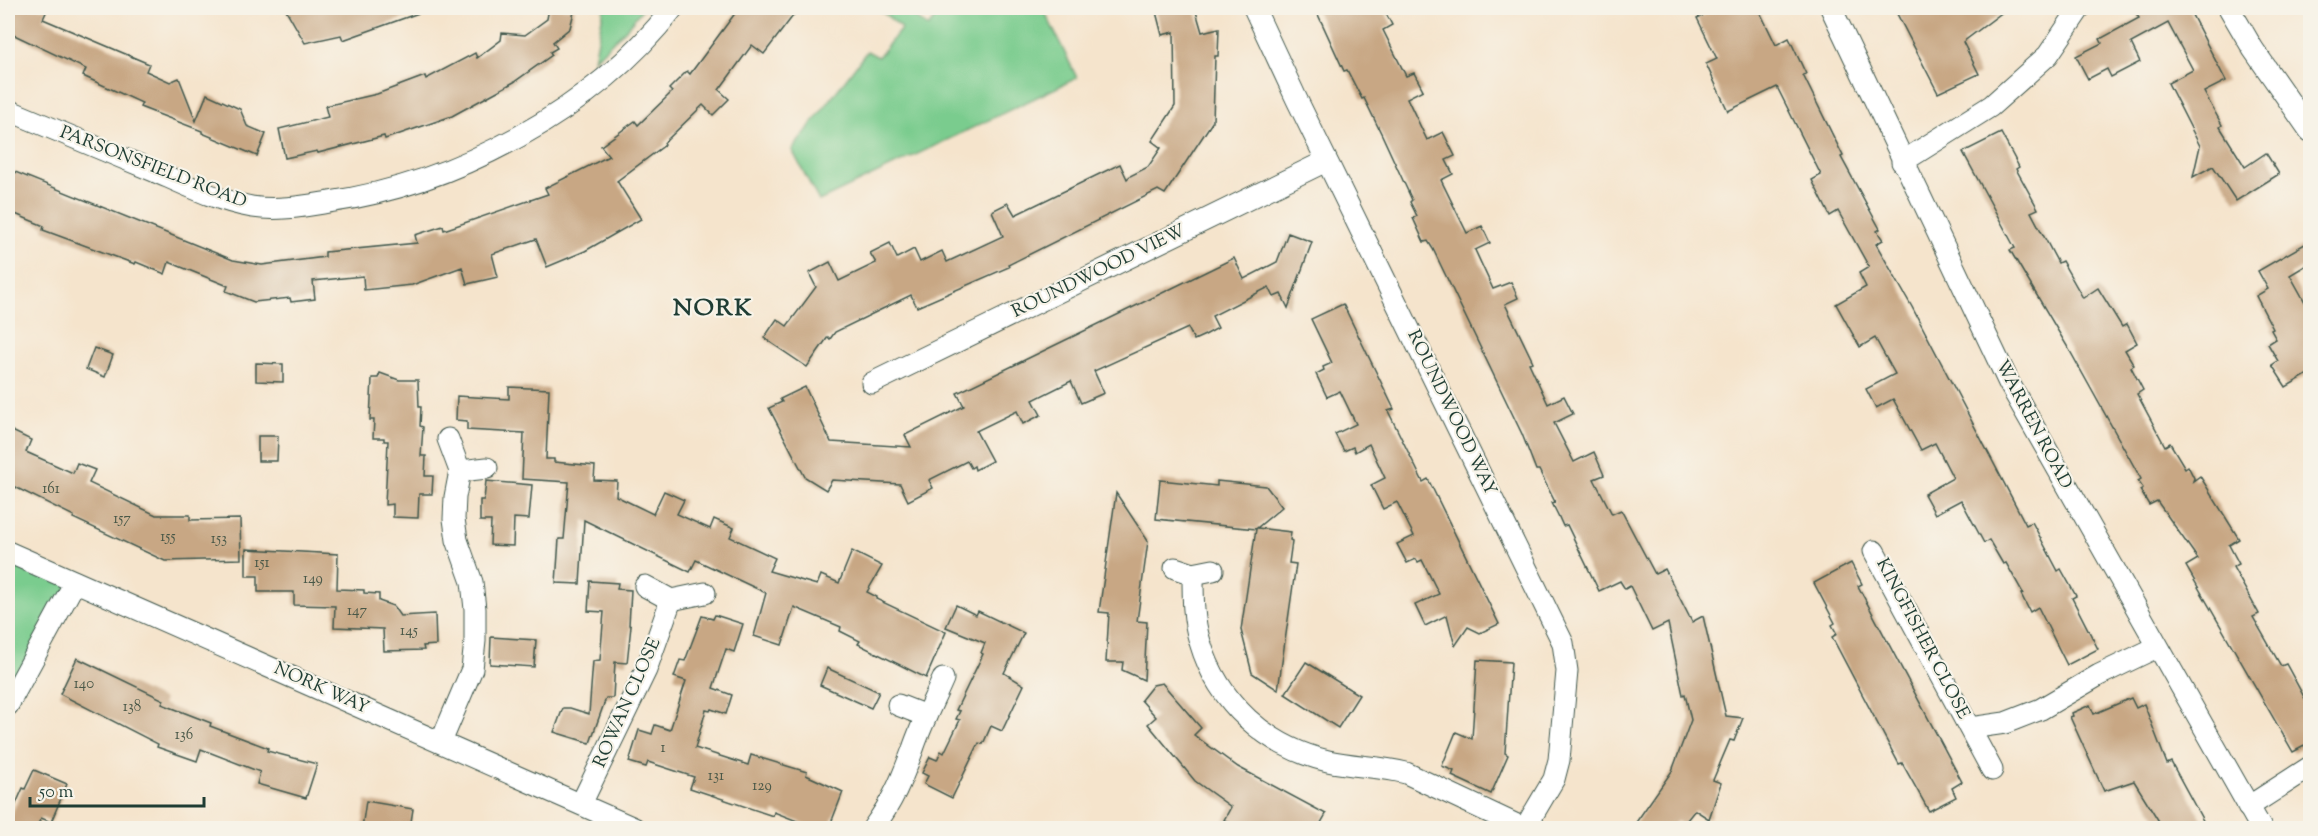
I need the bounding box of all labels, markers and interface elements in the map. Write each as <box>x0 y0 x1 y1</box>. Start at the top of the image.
street label: PARSONSFIELD ROAD <box>56 120 250 216</box>
street label: ROUNDWOOD VIEW <box>1008 219 1190 325</box>
district label: NORK <box>673 292 753 326</box>
street label: ROUNDWOOD WAY <box>1400 326 1502 500</box>
street label: WARREN ROAD <box>1988 356 2078 494</box>
house number: 161 <box>42 479 60 500</box>
house number: 157 <box>113 509 131 530</box>
house number: 155 <box>160 527 176 548</box>
house number: 153 <box>211 529 227 550</box>
house number: 151 <box>254 553 270 574</box>
street label: KINGFISHER CLOSE <box>1869 554 1976 724</box>
house number: 149 <box>303 569 323 590</box>
house number: 147 <box>347 601 368 622</box>
house number: 145 <box>400 621 418 642</box>
street label: ROWAN CLOSE <box>588 634 668 772</box>
street label: NORK WAY <box>269 656 373 722</box>
house number: 140 <box>74 674 94 695</box>
house number: 138 <box>123 697 141 718</box>
house number: 136 <box>175 725 193 746</box>
house number: 1 <box>660 738 666 759</box>
house number: 131 <box>708 766 724 787</box>
scale bar <box>30 770 204 808</box>
house number: 129 <box>752 776 772 797</box>
text: 50 m <box>38 780 74 806</box>

